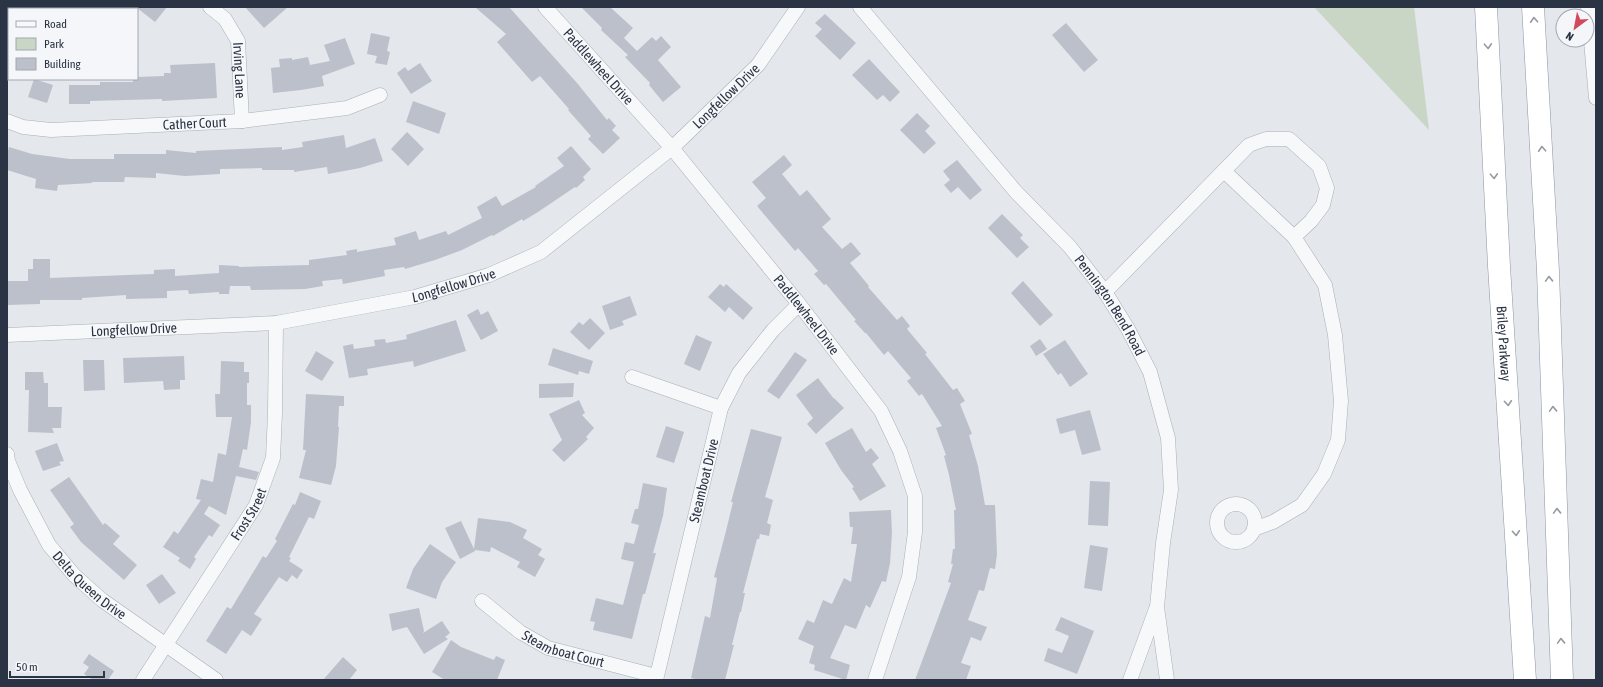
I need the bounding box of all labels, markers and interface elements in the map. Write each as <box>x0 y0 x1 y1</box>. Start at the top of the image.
legend <box>8 8 138 80</box>
north arrow <box>1555 8 1595 48</box>
text: Road <box>44 17 67 31</box>
one-way arrow <box>1530 17 1539 23</box>
street label: Paddlewheel Drive <box>560 25 637 108</box>
text: N <box>1564 30 1576 43</box>
text: Park <box>44 37 65 51</box>
street label: Irving Lane <box>230 42 249 99</box>
one-way arrow <box>1483 43 1492 49</box>
text: Building <box>44 57 82 71</box>
street label: Longfellow Drive <box>689 60 763 132</box>
street label: Cather Court <box>162 114 227 133</box>
one-way arrow <box>1537 146 1546 152</box>
one-way arrow <box>1490 173 1499 179</box>
street label: Pennington Bend Road <box>1071 252 1148 358</box>
street label: Longfellow Drive <box>411 265 498 305</box>
street label: Paddlewheel Drive <box>770 272 843 358</box>
one-way arrow <box>1544 276 1553 282</box>
street label: Briley Parkway <box>1494 305 1514 382</box>
street label: Longfellow Drive <box>90 319 177 339</box>
one-way arrow <box>1503 400 1512 406</box>
one-way arrow <box>1549 406 1558 412</box>
street label: Steamboat Drive <box>686 437 721 524</box>
street label: Frost Street <box>227 486 270 543</box>
one-way arrow <box>1553 508 1561 514</box>
one-way arrow <box>1511 530 1520 536</box>
street label: Delta Queen Drive <box>50 548 129 622</box>
street label: Steamboat Court <box>519 627 606 670</box>
one-way arrow <box>1557 638 1565 644</box>
scale bar <box>10 653 104 679</box>
text: 50 m <box>16 660 38 674</box>

